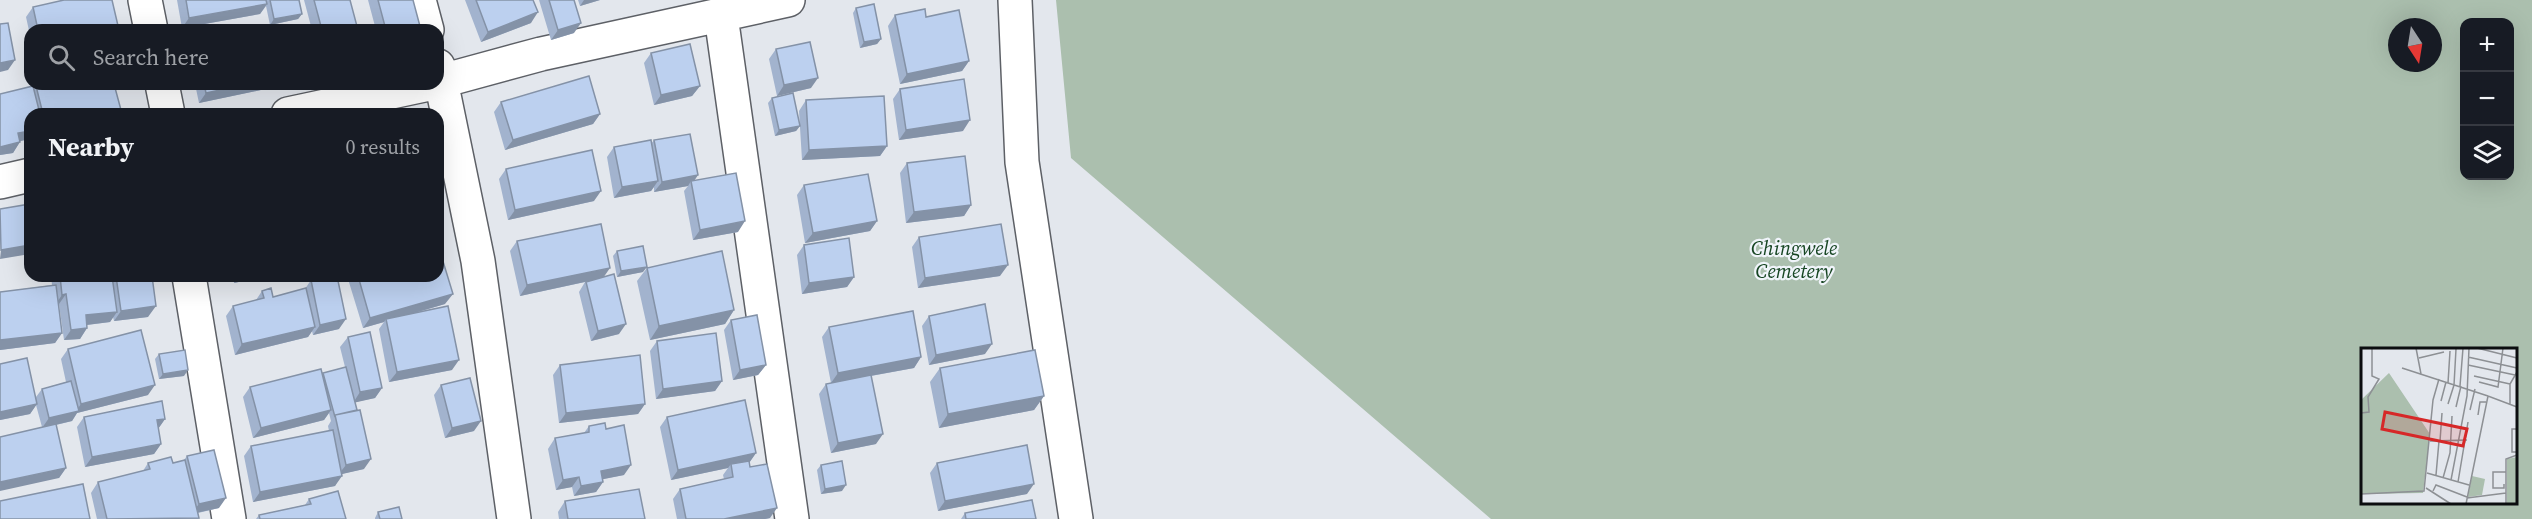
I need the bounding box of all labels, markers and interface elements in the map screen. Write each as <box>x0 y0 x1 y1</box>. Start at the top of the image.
north arrow <box>2388 18 2442 72</box>
map controls <box>2460 18 2514 180</box>
button: + <box>2460 18 2514 72</box>
search box <box>24 24 444 90</box>
icon: search <box>45 41 78 74</box>
text: Search here <box>93 42 209 72</box>
button: − <box>2460 72 2514 126</box>
button: layers <box>2460 126 2514 180</box>
text: Nearby <box>48 129 134 165</box>
text: 0 results <box>345 133 420 161</box>
park label: Chingwele Cemetery <box>1751 234 1837 285</box>
inset map <box>2361 348 2517 504</box>

